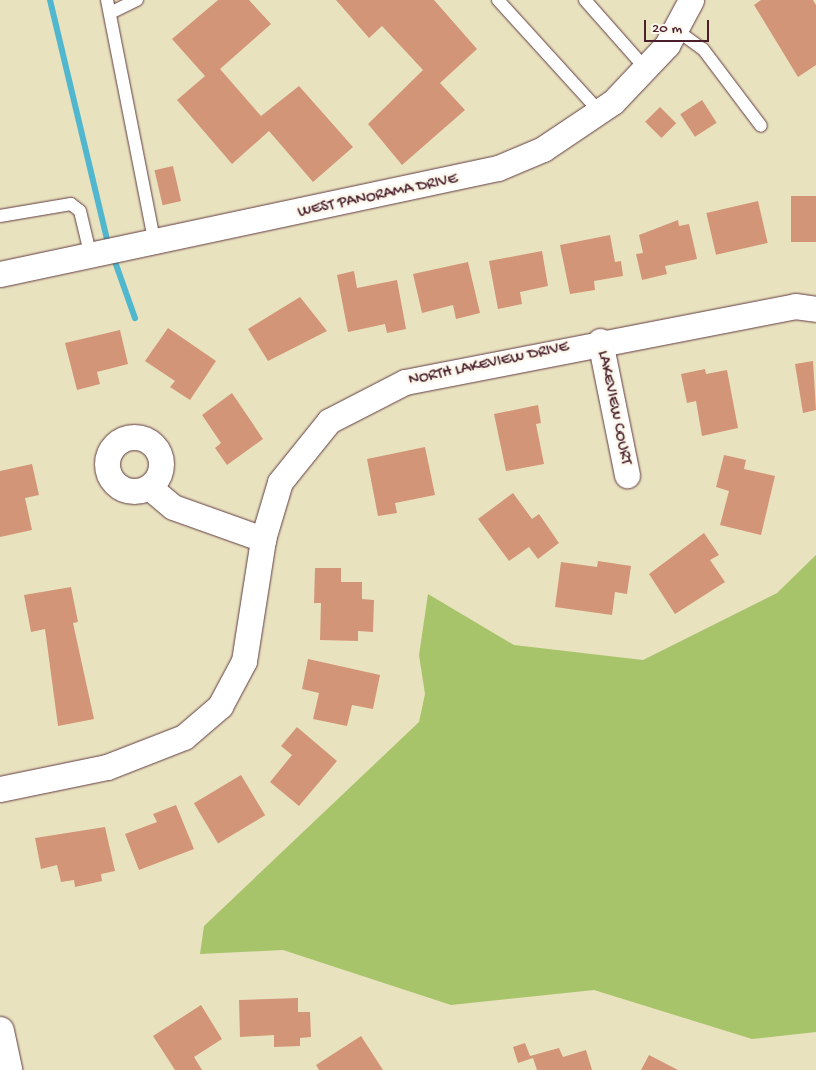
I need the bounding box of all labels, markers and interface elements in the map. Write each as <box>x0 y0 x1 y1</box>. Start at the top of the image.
scale bar <box>646 10 711 42</box>
text: 20 m <box>652 20 682 38</box>
street label: WEST PANORAMA DRIVE <box>296 171 460 223</box>
street label: NORTH LAKEVIEW DRIVE <box>407 339 571 391</box>
street label: LAKEVIEW COURT <box>592 349 634 467</box>

